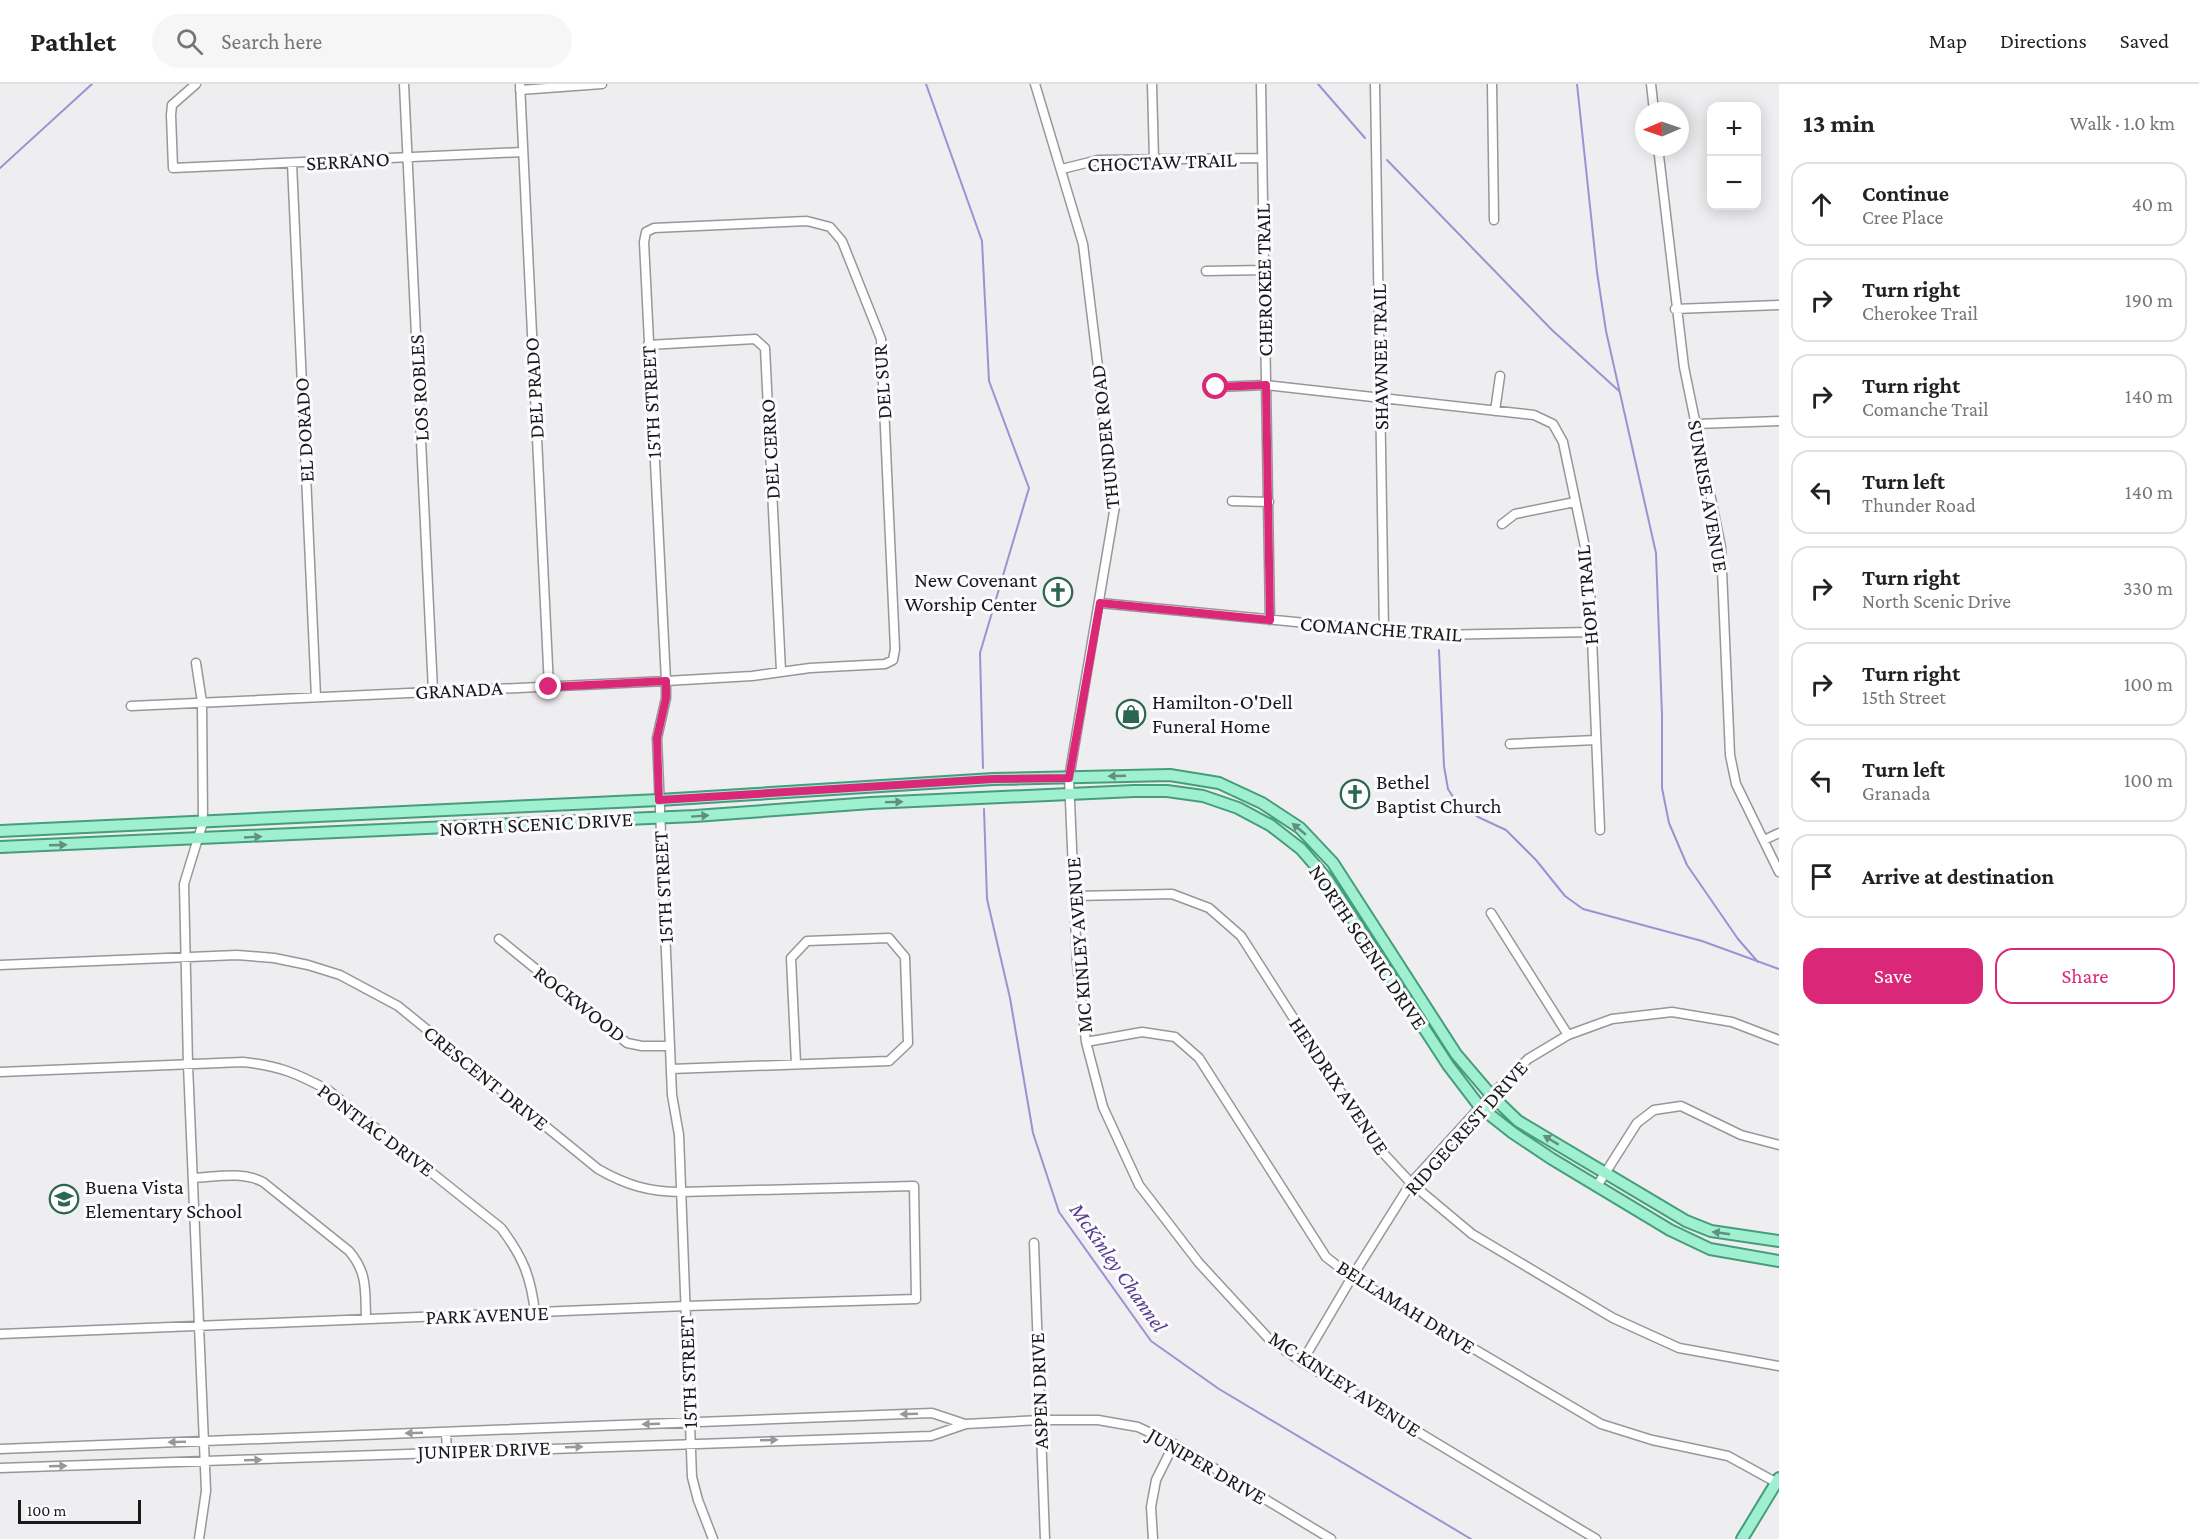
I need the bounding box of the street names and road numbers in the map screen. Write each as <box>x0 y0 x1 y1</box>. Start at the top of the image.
street label: SERRANO <box>306 147 390 175</box>
street label: CHOCTAW TRAIL <box>1087 147 1238 177</box>
street label: CHEROKEE TRAIL <box>1251 203 1277 357</box>
street label: SHAWNEE TRAIL <box>1367 283 1393 430</box>
street label: LOS ROBLES <box>404 334 434 442</box>
street label: DEL PRADO <box>519 337 549 439</box>
street label: DEL SUR <box>867 343 897 420</box>
street label: 15TH STREET <box>636 344 666 459</box>
street label: THUNDER ROAD <box>1085 364 1125 510</box>
street label: EL DORADO <box>289 377 319 483</box>
street label: DEL CERRO <box>755 398 785 500</box>
street label: SUNRISE AVENUE <box>1683 418 1733 574</box>
street label: HOPI TRAIL <box>1571 544 1603 646</box>
street label: COMANCHE TRAIL <box>1299 611 1463 647</box>
street label: GRANADA <box>415 676 503 704</box>
street label: NORTH SCENIC DRIVE <box>439 807 633 841</box>
street label: 15TH STREET <box>648 829 678 944</box>
street label: MC KINLEY AVENUE <box>1061 856 1097 1034</box>
street label: NORTH SCENIC DRIVE <box>1304 860 1432 1034</box>
street label: ROCKWOOD <box>529 961 631 1047</box>
street label: HENDRIX AVENUE <box>1284 1013 1394 1159</box>
street label: CRESCENT DRIVE <box>419 1020 553 1136</box>
street label: RIDGECREST DRIVE <box>1399 1056 1533 1200</box>
street label: PONTIAC DRIVE <box>313 1078 439 1182</box>
street label: BELLAMAH DRIVE <box>1333 1255 1479 1359</box>
street label: PARK AVENUE <box>425 1301 549 1329</box>
street label: 15TH STREET <box>674 1315 702 1429</box>
street label: MC KINLEY AVENUE <box>1264 1326 1426 1442</box>
street label: ASPEN DRIVE <box>1025 1332 1053 1450</box>
street label: JUNIPER DRIVE <box>1142 1421 1271 1510</box>
street label: JUNIPER DRIVE <box>415 1436 551 1464</box>

